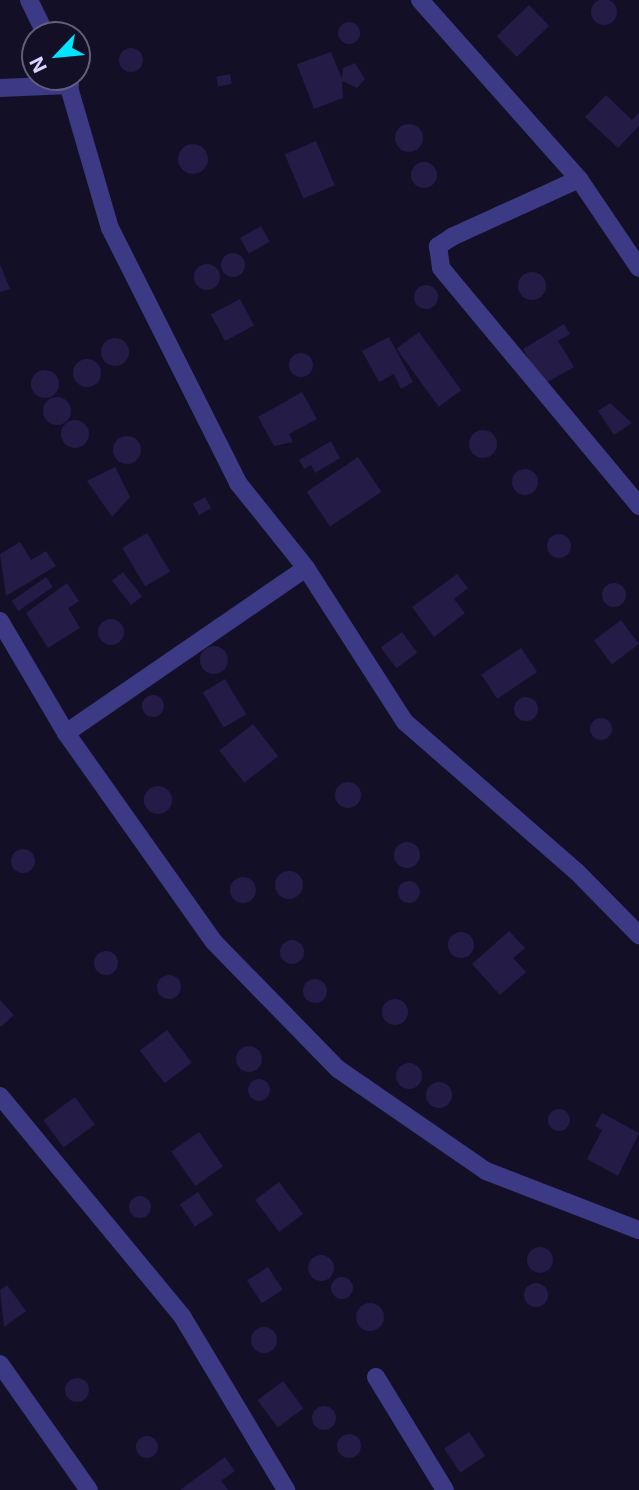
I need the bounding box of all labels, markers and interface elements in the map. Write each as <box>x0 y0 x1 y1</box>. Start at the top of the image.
north arrow <box>21 21 91 91</box>
text: N <box>25 53 52 76</box>

